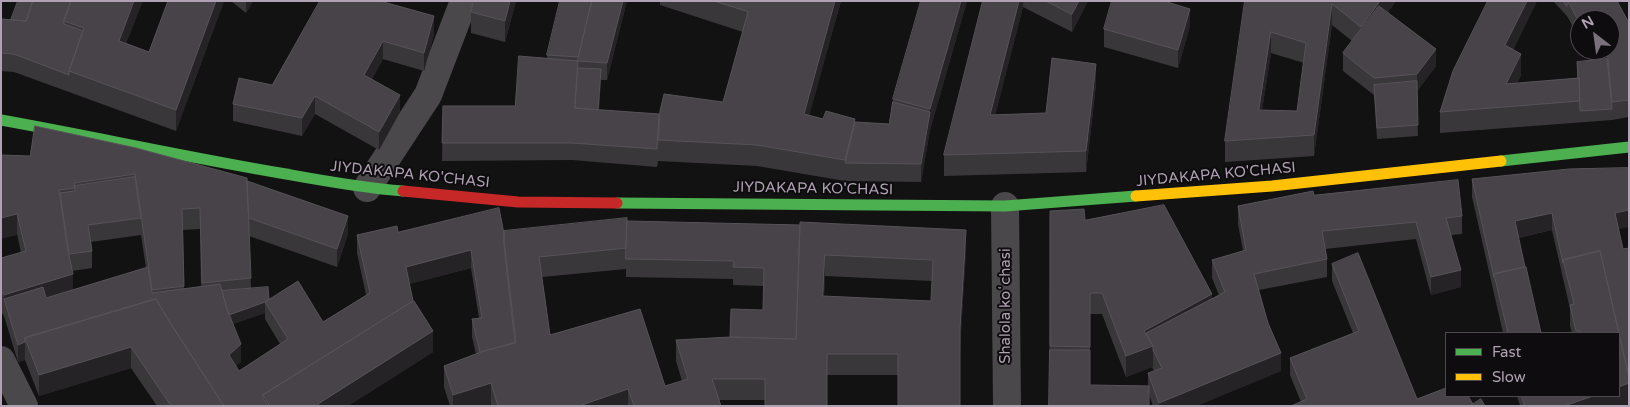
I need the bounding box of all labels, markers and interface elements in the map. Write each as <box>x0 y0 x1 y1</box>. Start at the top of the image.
north arrow <box>1570 10 1620 60</box>
text: N <box>1579 12 1597 33</box>
street label: JIYDAKAPA KO'CHASI <box>329 158 491 192</box>
street label: JIYDAKAPA KO'CHASI <box>1135 159 1297 191</box>
street label: JIYDAKAPA KO'CHASI <box>733 179 893 199</box>
street label: Shalola koʻchasi <box>997 248 1015 364</box>
legend <box>1445 332 1620 397</box>
text: Fast <box>1492 343 1521 361</box>
text: Slow <box>1492 368 1526 386</box>

